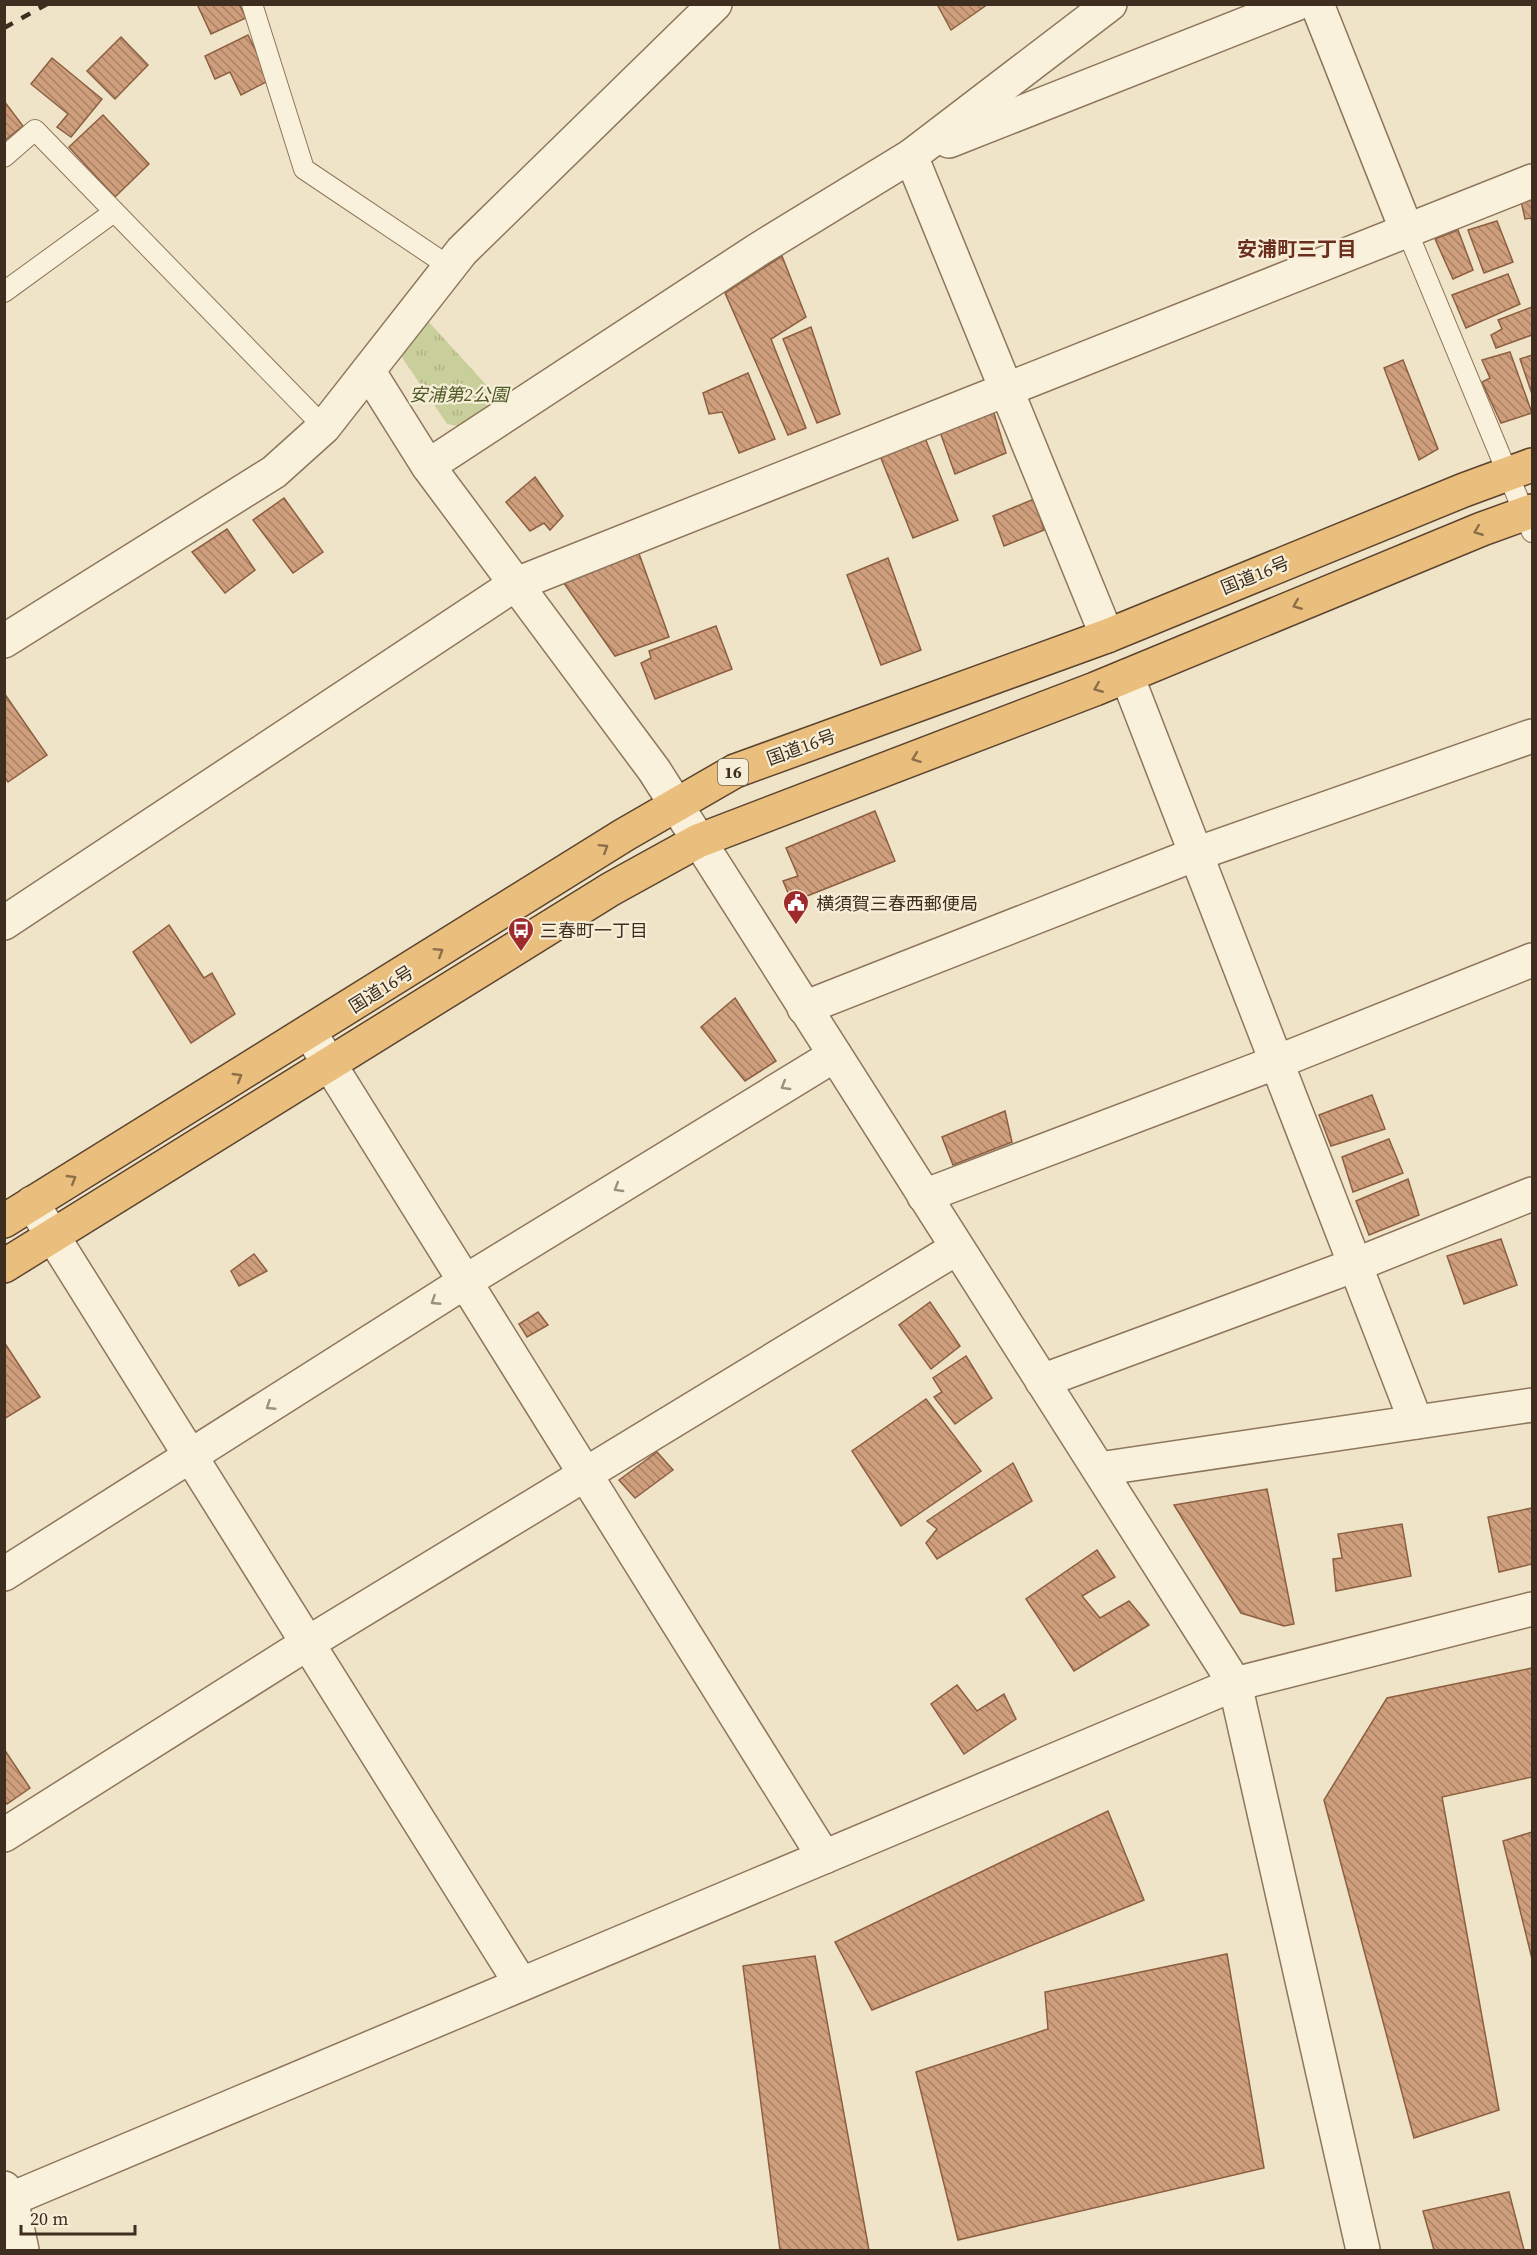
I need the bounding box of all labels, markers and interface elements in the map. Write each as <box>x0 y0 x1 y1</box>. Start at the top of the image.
district label: 安浦町三丁目 <box>1237 235 1357 263</box>
park label: 安浦第2公園 <box>409 382 512 407</box>
one-way arrow <box>1473 524 1484 536</box>
street label: 国道16号 <box>1217 550 1293 600</box>
one-way arrow <box>1293 598 1304 610</box>
one-way arrow <box>1093 681 1104 693</box>
street label: 国道16号 <box>763 723 839 771</box>
one-way arrow <box>911 750 922 763</box>
road number: 16 <box>718 759 748 785</box>
one-way arrow <box>598 844 609 855</box>
public building icon: 横須賀三春西郵便局 <box>781 888 811 926</box>
place label: 横須賀三春西郵便局 <box>816 891 978 916</box>
bus stop icon: 三春町一丁目 <box>506 915 536 953</box>
place label: 三春町一丁目 <box>540 918 648 943</box>
one-way arrow <box>433 947 443 959</box>
street label: 国道16号 <box>344 959 418 1019</box>
one-way arrow <box>232 1072 242 1084</box>
one-way arrow <box>781 1078 791 1090</box>
one-way arrow <box>66 1174 76 1186</box>
one-way arrow <box>614 1180 624 1192</box>
one-way arrow <box>430 1294 441 1305</box>
one-way arrow <box>266 1399 277 1410</box>
scale bar <box>21 2198 135 2236</box>
text: 20 m <box>30 2206 68 2231</box>

